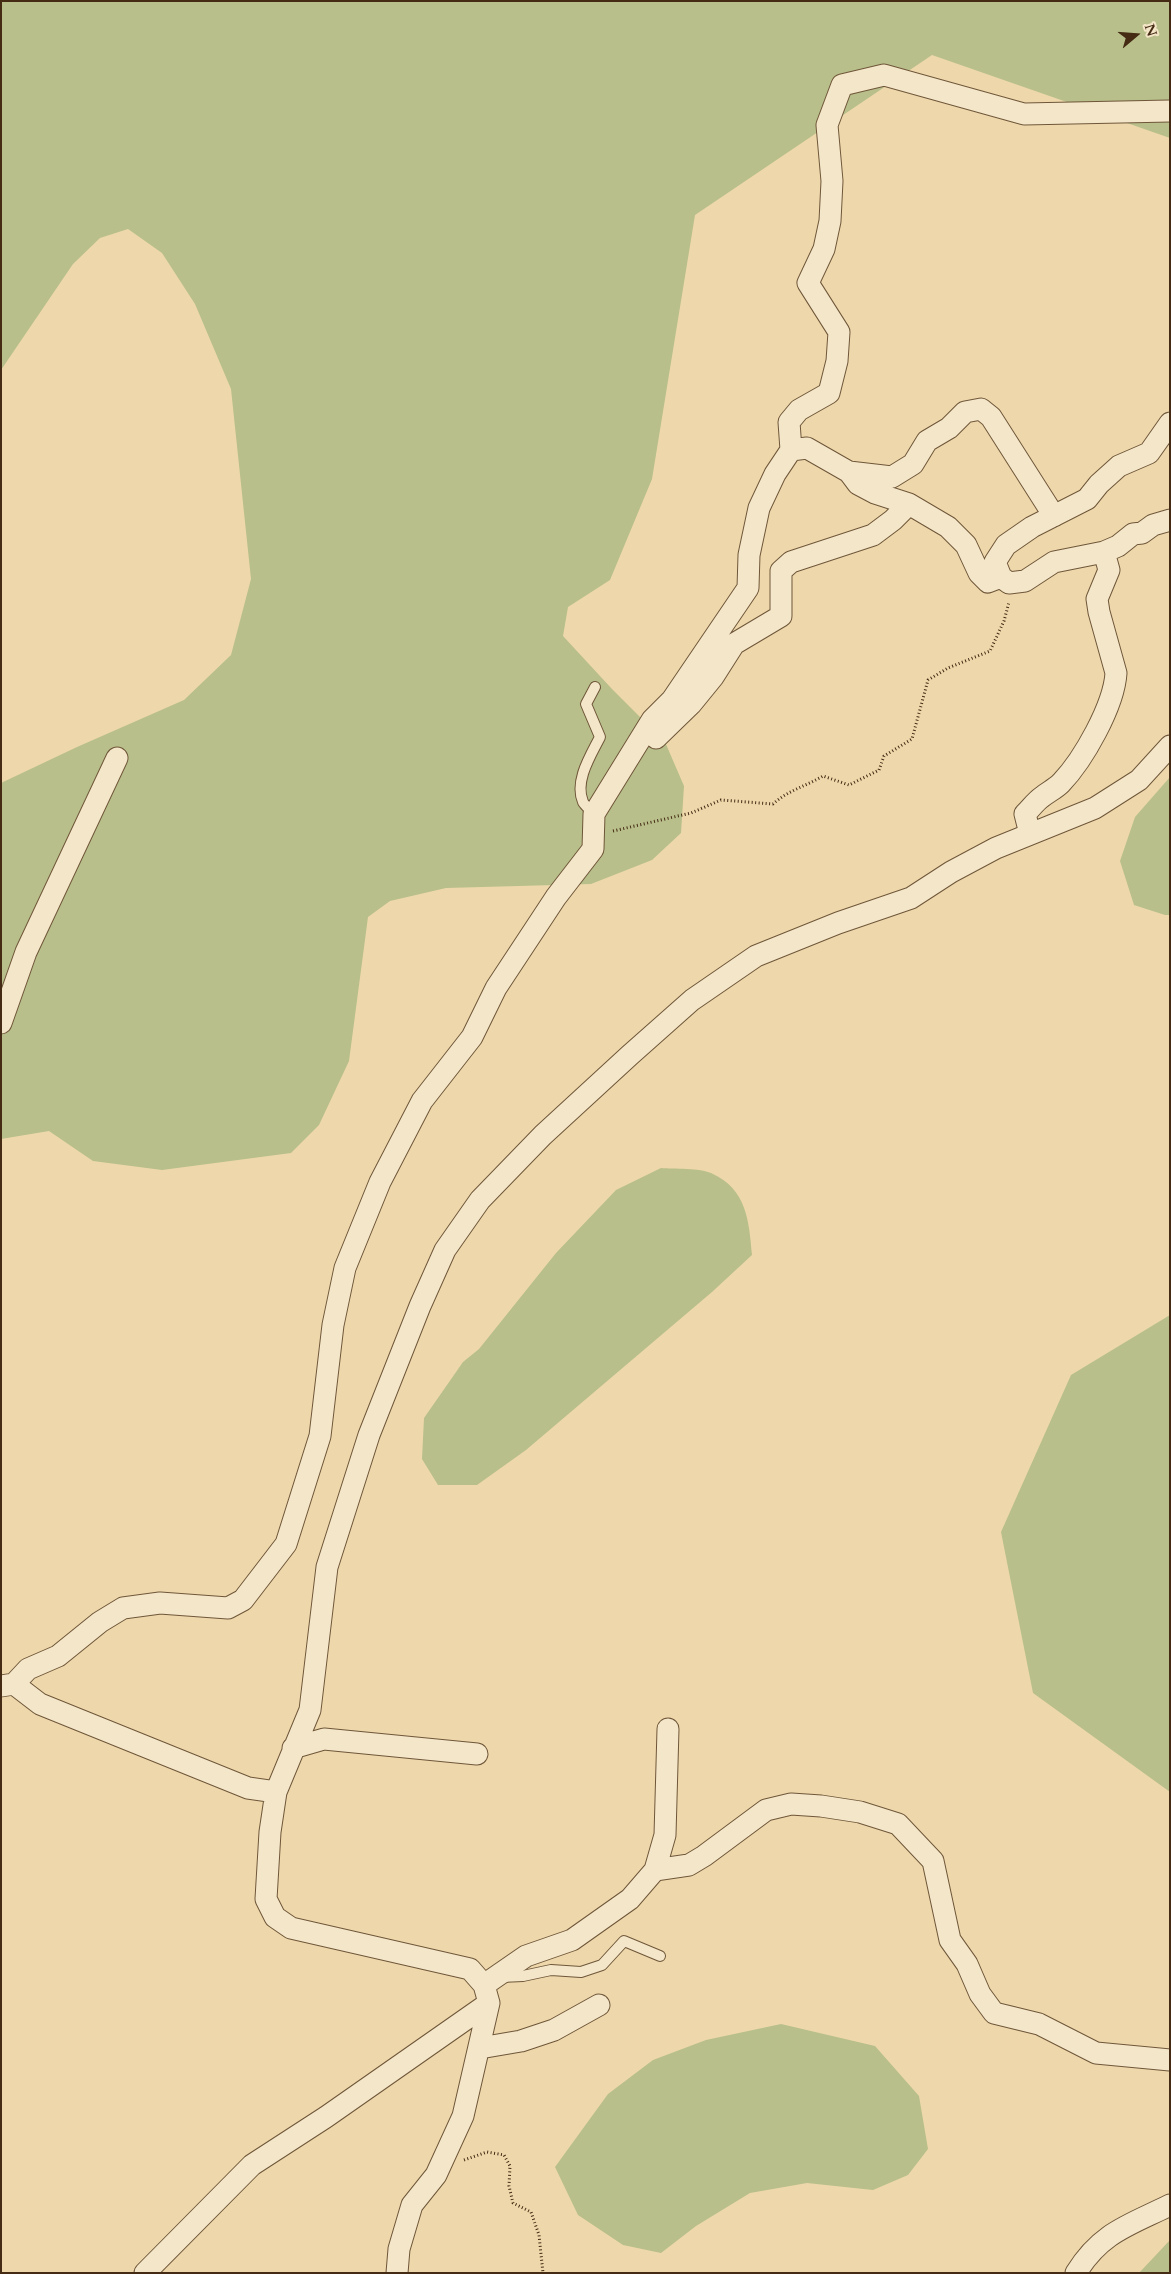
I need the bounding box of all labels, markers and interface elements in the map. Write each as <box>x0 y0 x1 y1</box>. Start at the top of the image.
north arrow <box>1111 10 1161 60</box>
text: N <box>1140 21 1162 39</box>

